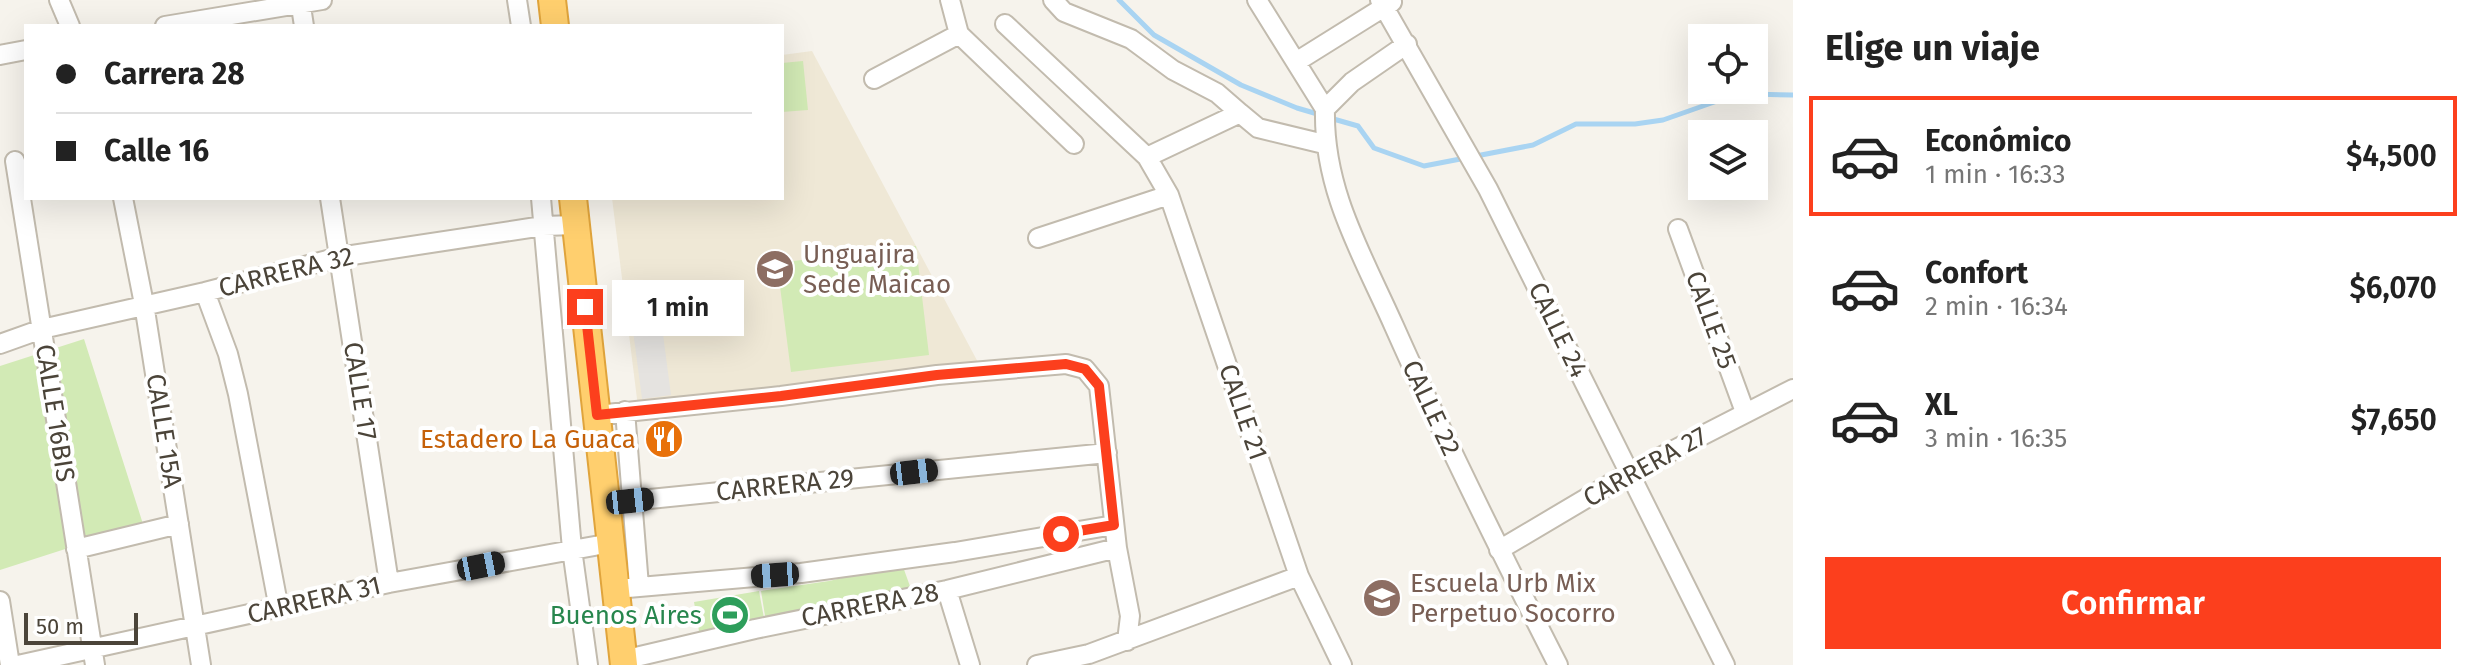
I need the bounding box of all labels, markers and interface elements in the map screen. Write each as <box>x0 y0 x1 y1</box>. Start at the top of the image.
map controls <box>1688 24 1768 200</box>
button: locate <box>1688 24 1768 104</box>
text: Elige un viaje <box>1825 26 2040 70</box>
text: Carrera 28 <box>104 56 245 92</box>
button: layers <box>1688 120 1768 200</box>
icon: car <box>1829 120 1901 192</box>
text: Económico <box>1925 123 2071 159</box>
text: Calle 16 <box>104 133 209 169</box>
text: $4,500 <box>2346 138 2437 174</box>
text: 1 min · 16:33 <box>1925 159 2066 190</box>
place label: Unguajira Sede Maicao <box>803 239 951 300</box>
street label: CARRERA 32 <box>215 240 357 304</box>
school or university icon: Unguajira Sede Maicao <box>754 248 796 290</box>
icon: car <box>1829 252 1901 324</box>
text: Confort <box>1925 255 2028 291</box>
street label: CALLE 25 <box>1679 267 1743 373</box>
text: $6,070 <box>2349 270 2437 306</box>
street label: CALLE 24 <box>1522 277 1594 383</box>
callout: 1 min <box>613 279 745 335</box>
route end <box>567 289 603 325</box>
text: 2 min · 16:34 <box>1925 291 2068 322</box>
text: 1 min <box>647 292 709 323</box>
street label: CALLE 17 <box>337 340 383 442</box>
street label: CALLE 16BIS <box>29 342 81 484</box>
street label: CALLE 22 <box>1395 355 1467 461</box>
street label: CALLE 21 <box>1212 360 1274 464</box>
street label: CALLE 15A <box>140 372 188 490</box>
icon: car <box>1829 384 1901 456</box>
text: XL <box>1925 387 1958 423</box>
text: $7,650 <box>2351 402 2437 438</box>
restaurant icon: Estadero La Guaca <box>643 418 685 460</box>
street label: CARRERA 27 <box>1578 420 1712 514</box>
text: 3 min · 16:35 <box>1925 423 2067 454</box>
place label: Estadero La Guaca <box>420 424 636 455</box>
car <box>889 457 939 487</box>
street label: CARRERA 29 <box>714 462 856 508</box>
car <box>605 487 655 515</box>
route start <box>1043 516 1079 552</box>
car <box>455 550 507 582</box>
button: Confirmar <box>1825 557 2441 649</box>
car <box>750 561 800 589</box>
place label: Escuela Urb Mix Perpetuo Socorro <box>1410 568 1616 629</box>
street label: CARRERA 31 <box>244 570 384 630</box>
street label: CARRERA 28 <box>799 576 941 634</box>
school or university icon: Escuela Urb Mix Perpetuo Socorro <box>1361 577 1403 619</box>
sports icon: Buenos Aires <box>709 594 751 636</box>
place label: Buenos Aires <box>550 600 702 631</box>
scale bar <box>24 609 138 645</box>
text: 50 m <box>36 613 84 640</box>

